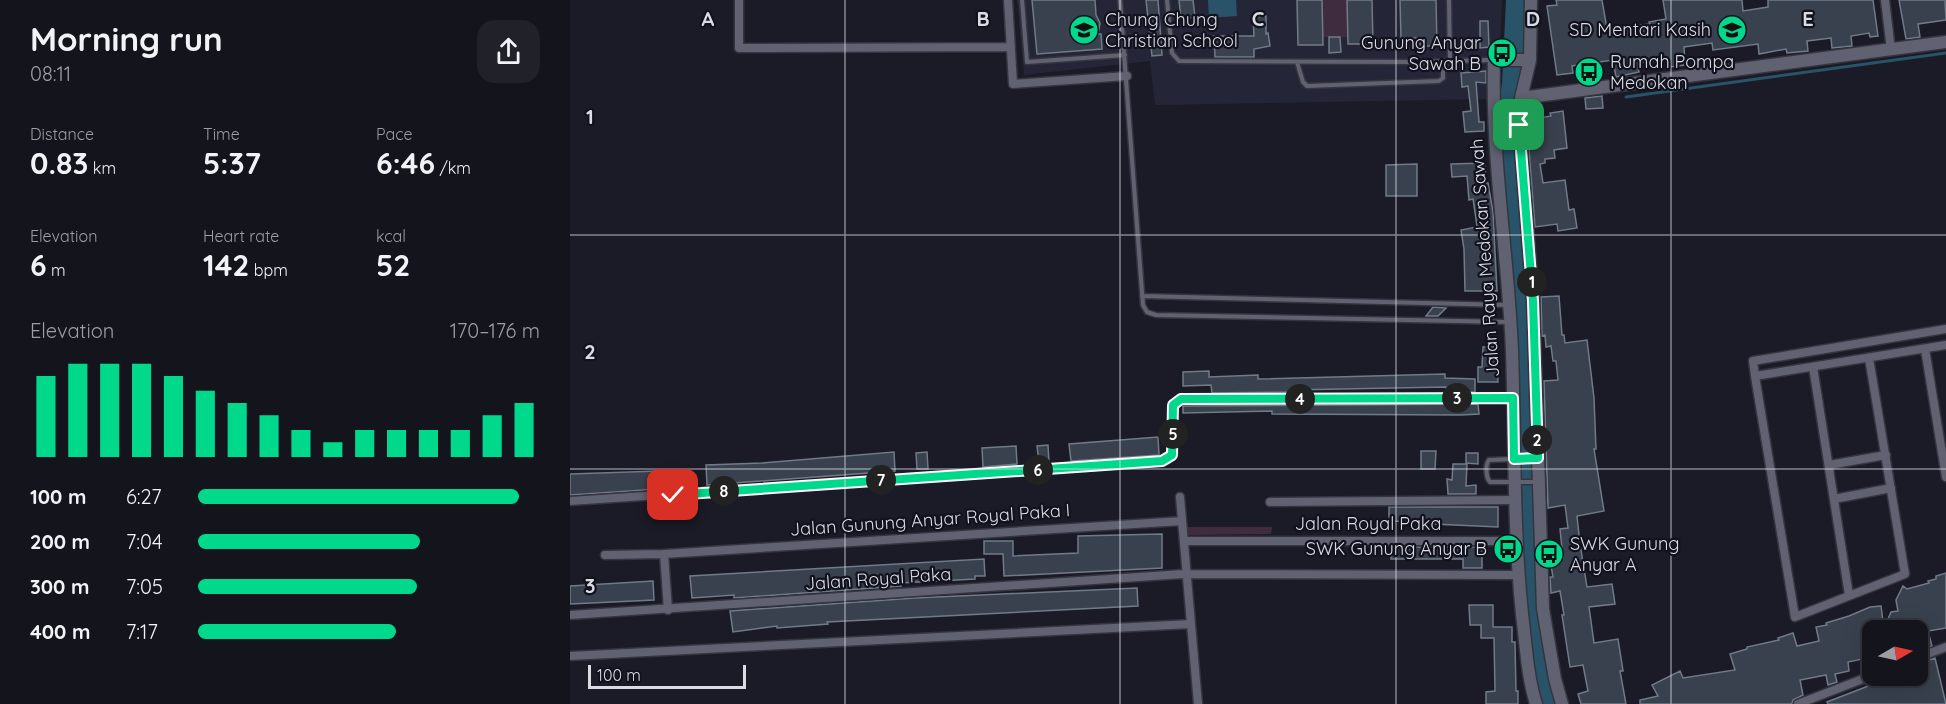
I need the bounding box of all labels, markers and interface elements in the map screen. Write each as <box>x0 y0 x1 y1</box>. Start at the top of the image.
text: A <box>702 6 715 31</box>
text: B <box>976 6 990 31</box>
text: C <box>1252 6 1265 31</box>
text: D <box>1526 6 1540 31</box>
text: E <box>1802 6 1814 31</box>
place label: Chung Chung Christian School <box>1105 8 1238 52</box>
school or university icon: Chung Chung Christian School <box>1068 14 1100 46</box>
school or university icon: SD Mentari Kasih <box>1716 14 1748 46</box>
text: Morning run <box>30 18 223 59</box>
place label: SD Mentari Kasih <box>1569 18 1711 41</box>
button: share <box>477 20 540 83</box>
place label: Gunung Anyar Sawah B <box>1361 31 1481 75</box>
bus stop icon: Gunung Anyar Sawah B <box>1486 37 1518 69</box>
place label: Rumah Pompa Medokan <box>1610 50 1734 94</box>
bus stop icon: Rumah Pompa Medokan <box>1573 56 1605 88</box>
text: 08:11 <box>30 61 71 86</box>
pin <box>1493 99 1544 150</box>
text: 1 <box>586 104 594 129</box>
icon: arrive <box>1502 108 1535 141</box>
text: Distance <box>30 124 94 144</box>
text: Time <box>203 124 240 144</box>
text: Pace <box>376 124 412 144</box>
street label: Jalan Raya Medokan Sawah <box>1465 138 1504 378</box>
text: 0.83 <box>30 144 88 182</box>
text: 5:37 <box>203 144 261 182</box>
text: 6:46 <box>376 144 435 182</box>
text: km <box>88 158 116 178</box>
text: /km <box>435 158 471 178</box>
text: Elevation <box>30 226 97 246</box>
text: Heart rate <box>203 226 279 246</box>
text: kcal <box>376 226 406 246</box>
text: 6 <box>30 246 47 284</box>
text: 142 <box>203 246 249 284</box>
text: 52 <box>376 246 410 284</box>
text: m <box>47 260 66 280</box>
text: bpm <box>249 260 288 280</box>
pin: 1 <box>1517 267 1547 297</box>
text: 1 <box>1529 272 1535 292</box>
text: Elevation <box>30 318 114 343</box>
text: 170–176 m <box>450 318 540 343</box>
text: 2 <box>584 339 596 364</box>
pin: 3 <box>1442 383 1472 413</box>
pin: 4 <box>1285 384 1315 414</box>
text: 3 <box>1453 388 1461 408</box>
text: 4 <box>1295 389 1305 409</box>
pin: 5 <box>1158 419 1188 449</box>
text: 5 <box>1168 424 1178 444</box>
pin: 2 <box>1522 425 1552 455</box>
text: 2 <box>1532 430 1542 450</box>
pin: 6 <box>1023 455 1053 485</box>
text: 6 <box>1034 460 1042 480</box>
pin: 7 <box>866 465 896 495</box>
pin <box>647 469 698 520</box>
text: 7 <box>877 470 885 490</box>
pin: 8 <box>709 476 739 506</box>
icon: check <box>656 478 689 511</box>
text: 8 <box>720 481 728 501</box>
text: 100 m <box>30 484 86 509</box>
text: 6:27 <box>126 484 161 509</box>
street label: Jalan Gunung Anyar Royal Paka I <box>789 498 1071 541</box>
street label: Jalan Royal Paka <box>1295 512 1441 535</box>
text: 200 m <box>30 529 90 554</box>
text: 7:04 <box>126 529 162 554</box>
place label: SWK Gunung Anyar A <box>1570 532 1680 576</box>
bus stop icon: SWK Gunung Anyar B <box>1492 533 1524 565</box>
place label: SWK Gunung Anyar B <box>1306 537 1487 560</box>
bus stop icon: SWK Gunung Anyar A <box>1533 538 1565 570</box>
street label: Jalan Royal Paka <box>804 562 952 595</box>
text: 3 <box>585 573 595 598</box>
text: 300 m <box>30 574 89 599</box>
text: 7:05 <box>126 574 163 599</box>
text: 400 m <box>30 619 90 644</box>
text: 7:17 <box>126 619 158 644</box>
north arrow <box>1862 620 1928 686</box>
map controls <box>1862 620 1928 686</box>
scale bar <box>588 662 746 690</box>
text: 100 m <box>597 665 641 685</box>

